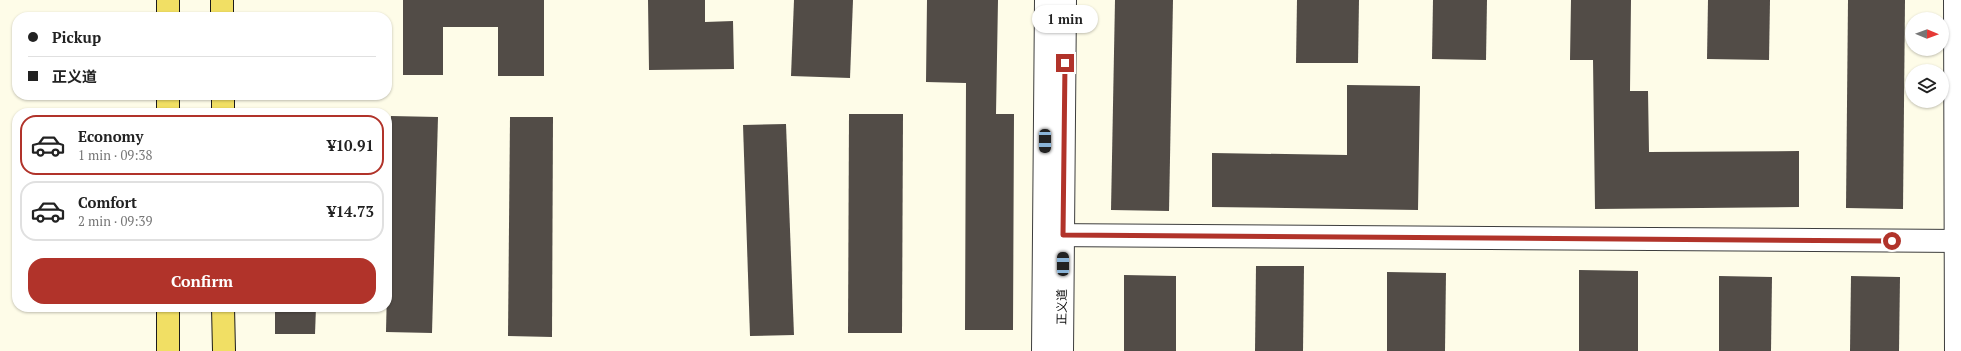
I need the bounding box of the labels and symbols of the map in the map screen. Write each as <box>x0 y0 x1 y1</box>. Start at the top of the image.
callout: 1 min <box>1032 5 1098 33</box>
north arrow <box>1905 12 1949 56</box>
route end <box>1056 54 1074 72</box>
car <box>1039 129 1051 153</box>
route start <box>1883 232 1901 250</box>
car <box>1057 252 1069 276</box>
street label: 正义道 <box>1054 289 1069 325</box>

